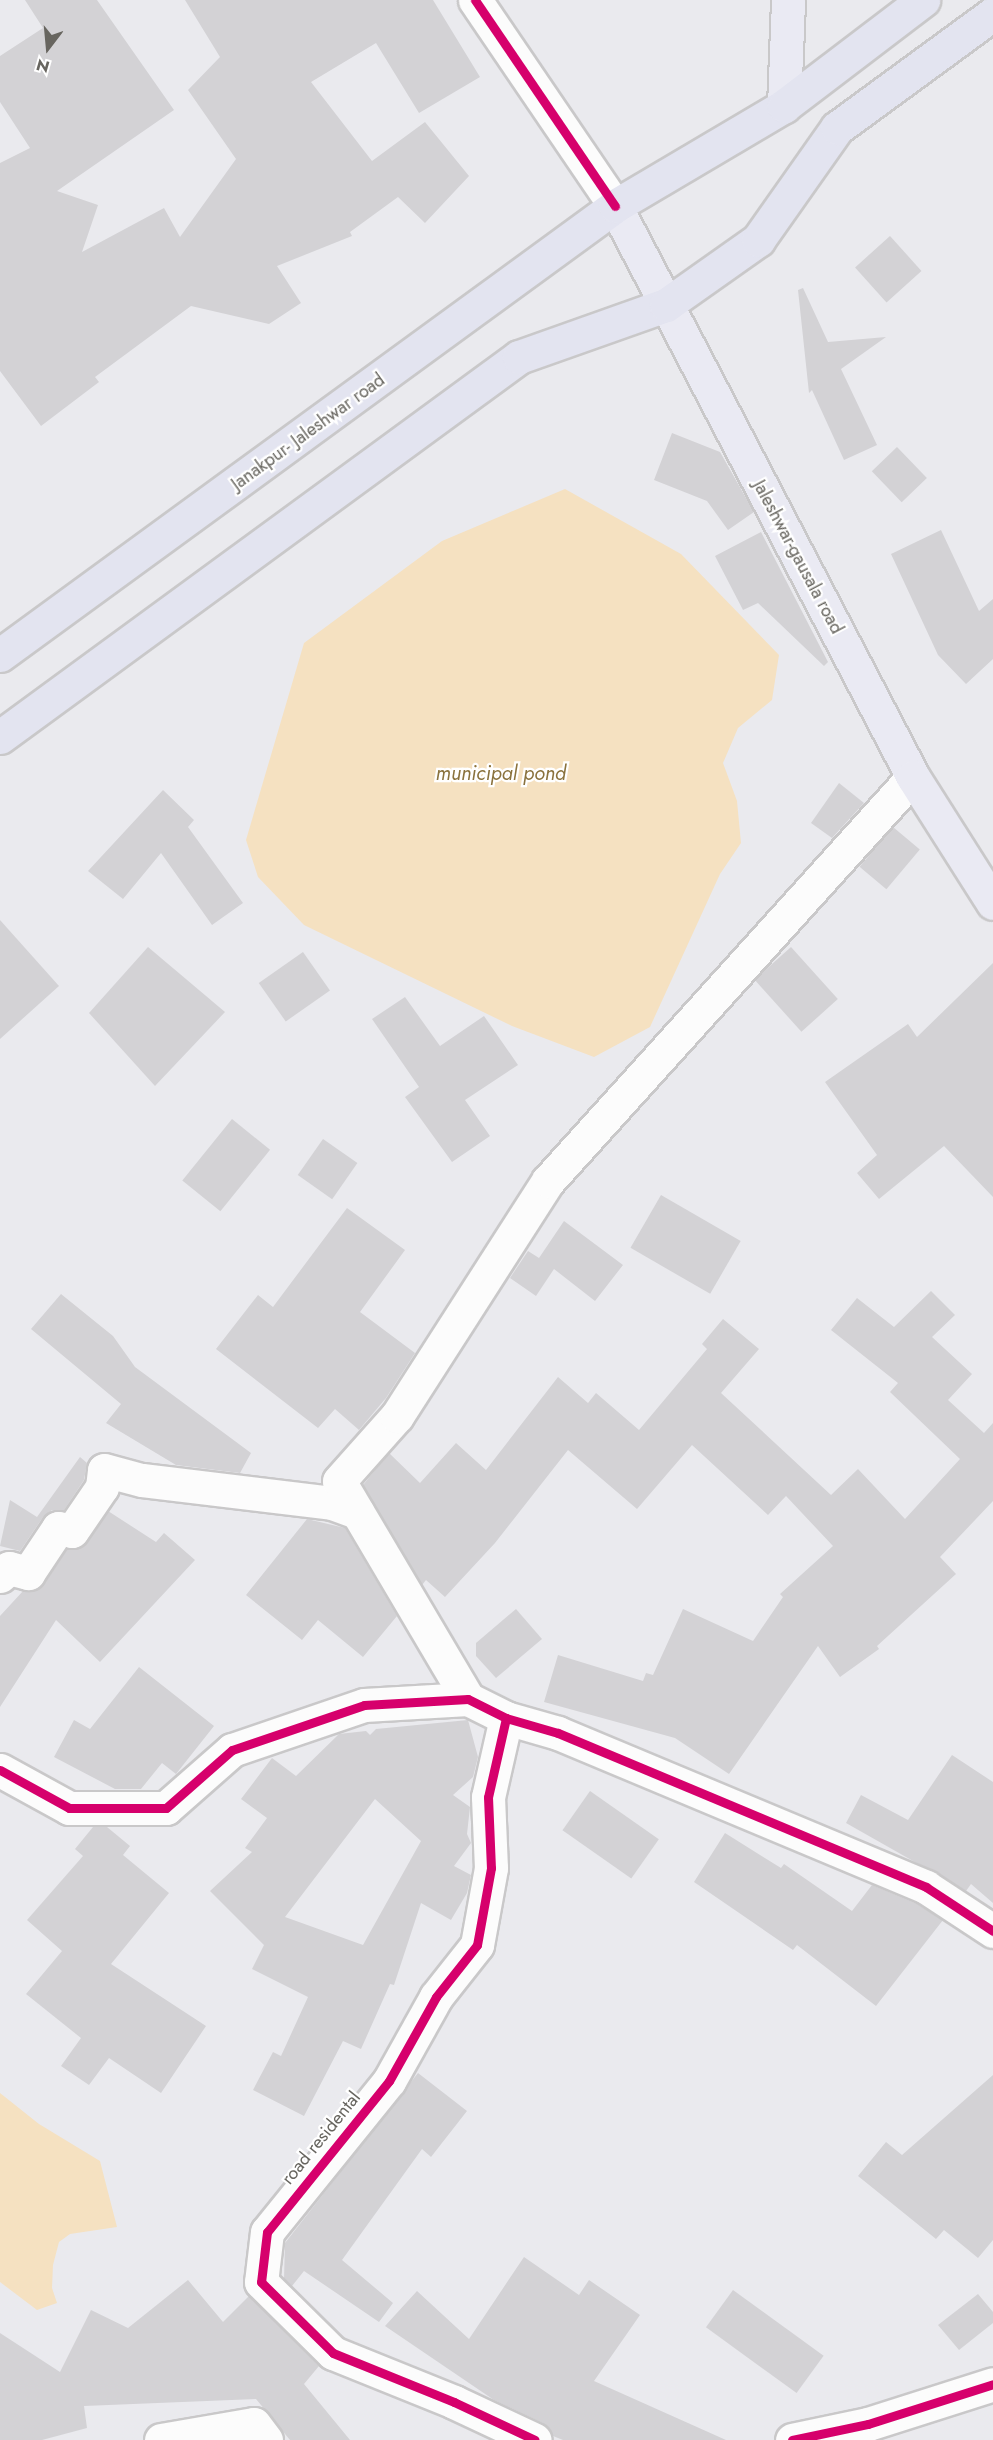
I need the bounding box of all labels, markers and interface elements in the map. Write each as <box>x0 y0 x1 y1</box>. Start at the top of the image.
north arrow <box>18 18 78 78</box>
text: N <box>34 53 52 79</box>
street label: Janakpur- Jaleshwar road <box>227 369 389 495</box>
street label: Jaleshwar-gausala road <box>748 476 848 638</box>
water label: municipal pond <box>436 761 566 785</box>
street label: road residental <box>277 2087 365 2189</box>

